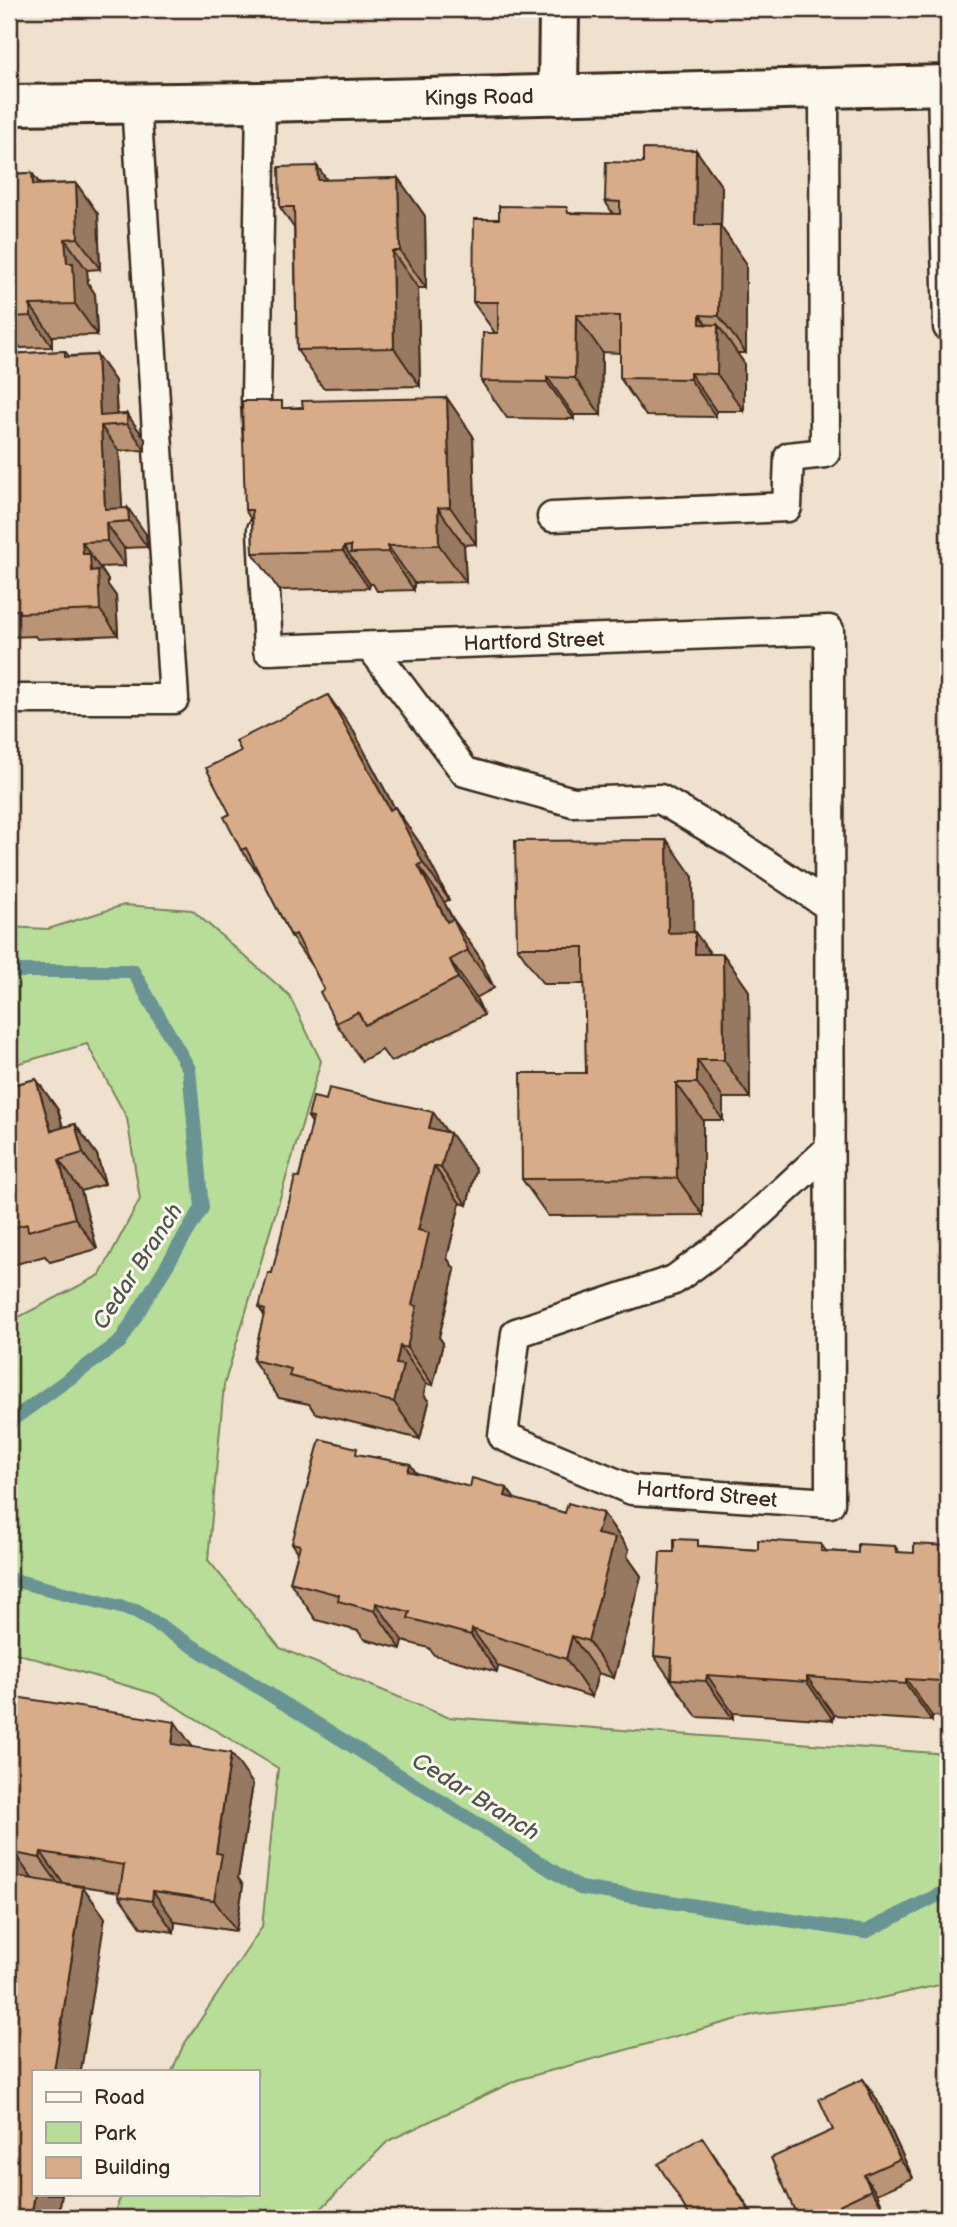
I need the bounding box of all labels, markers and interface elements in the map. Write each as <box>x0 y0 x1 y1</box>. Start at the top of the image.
street label: Kings Road <box>424 84 534 111</box>
street label: Hartford Street <box>463 627 606 656</box>
water label: Cedar Branch <box>87 1198 189 1335</box>
street label: Hartford Street <box>636 1476 779 1513</box>
water label: Cedar Branch <box>407 1747 545 1847</box>
legend <box>32 2070 259 2196</box>
text: Road <box>94 2085 145 2110</box>
text: Park <box>94 2121 137 2146</box>
text: Building <box>94 2155 170 2180</box>

